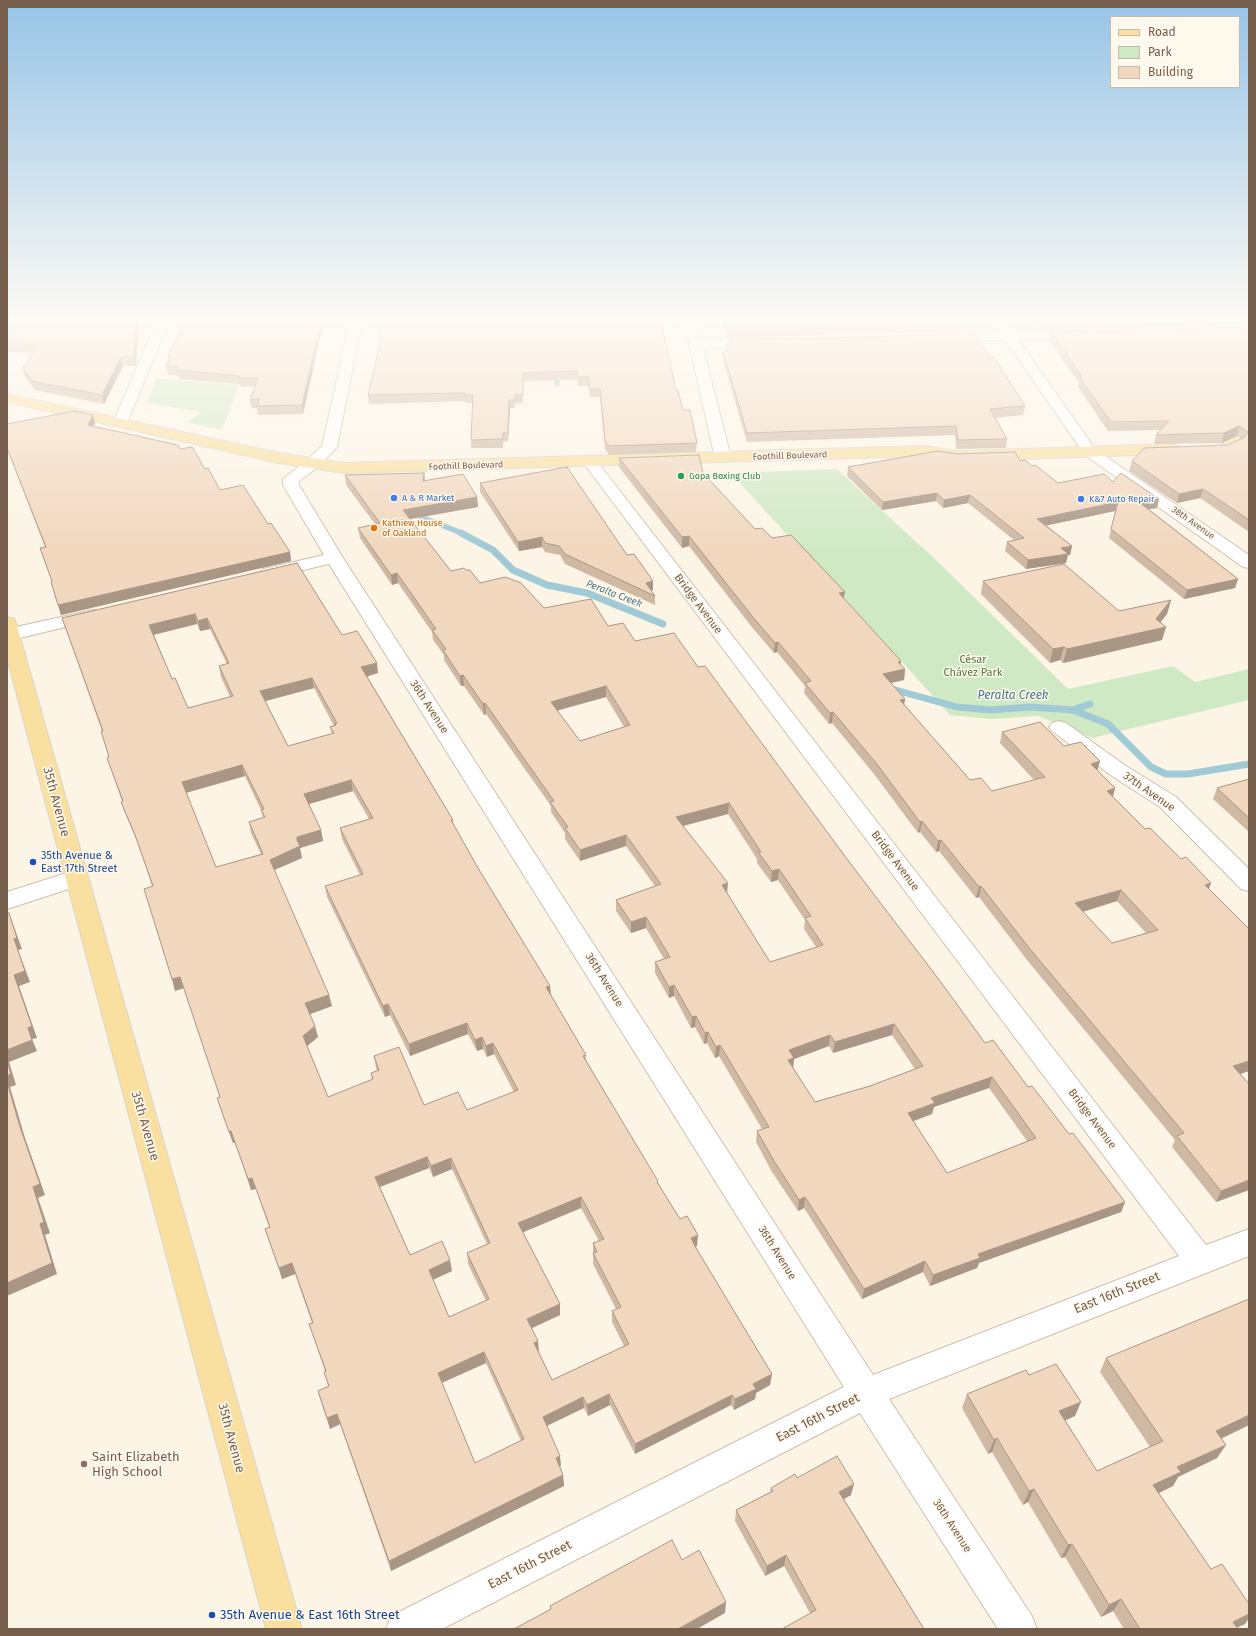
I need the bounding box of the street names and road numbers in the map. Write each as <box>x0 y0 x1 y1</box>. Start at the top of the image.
street label: Foothill Boulevard <box>753 449 827 463</box>
street label: Foothill Boulevard <box>429 459 503 473</box>
street label: 38th Avenue <box>1169 504 1217 542</box>
street label: Bridge Avenue <box>671 571 725 637</box>
street label: 36th Avenue <box>407 678 451 736</box>
street label: 35th Avenue <box>39 765 73 839</box>
street label: 37th Avenue <box>1121 769 1177 815</box>
street label: Bridge Avenue <box>868 828 922 894</box>
street label: 36th Avenue <box>582 951 626 1009</box>
street label: Bridge Avenue <box>1065 1086 1119 1152</box>
street label: 35th Avenue <box>128 1089 162 1163</box>
street label: 36th Avenue <box>755 1224 799 1282</box>
street label: East 16th Street <box>1072 1269 1162 1317</box>
street label: East 16th Street <box>774 1390 862 1446</box>
street label: 35th Avenue <box>214 1401 248 1475</box>
street label: 36th Avenue <box>930 1497 974 1555</box>
street label: East 16th Street <box>486 1537 574 1593</box>

